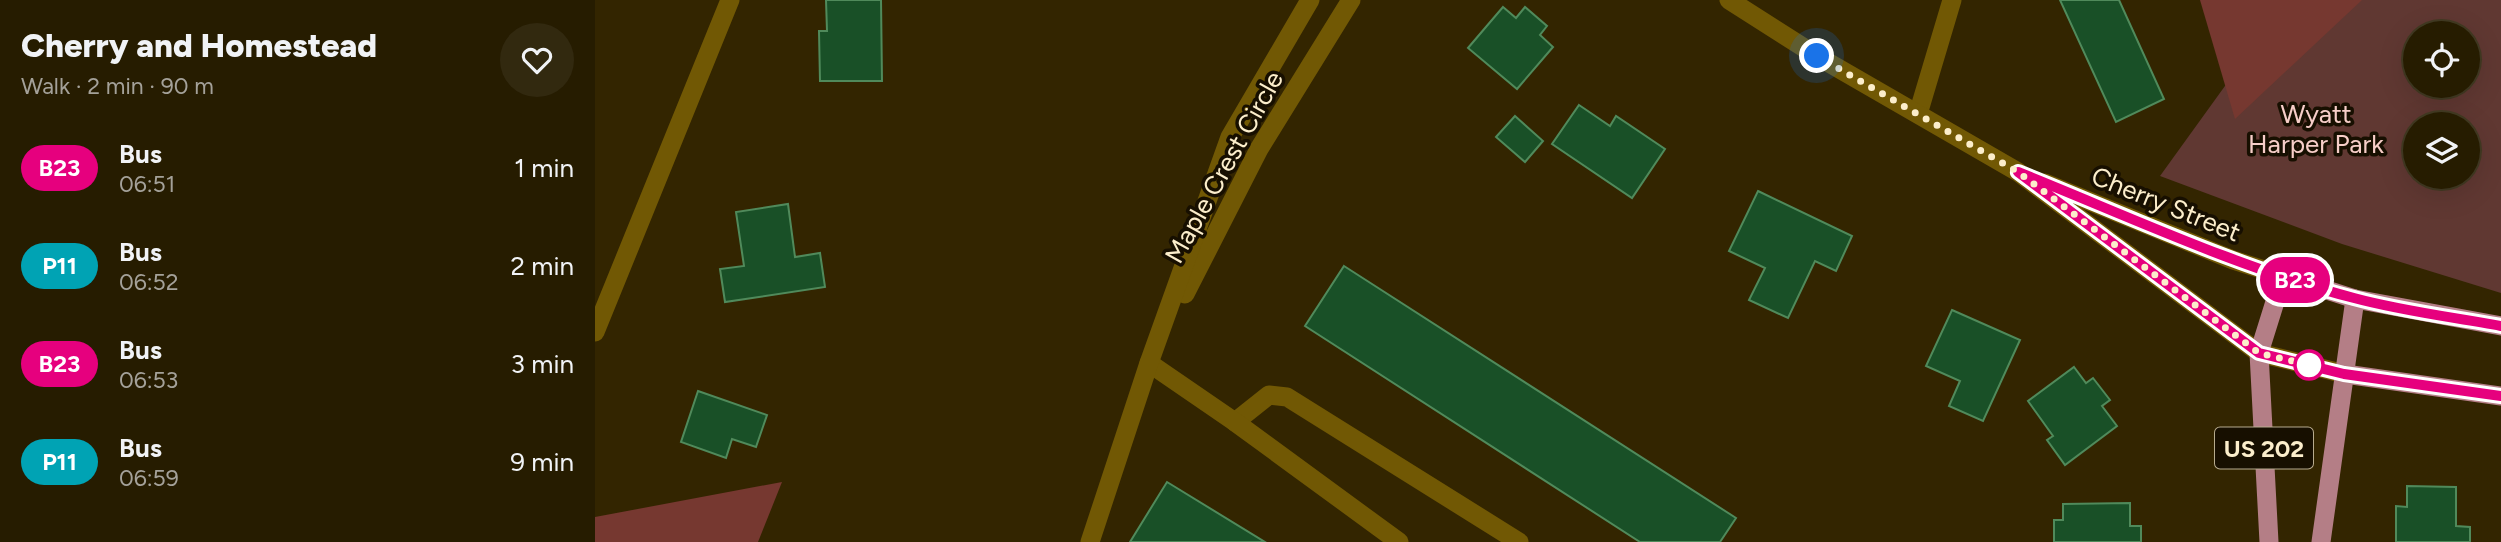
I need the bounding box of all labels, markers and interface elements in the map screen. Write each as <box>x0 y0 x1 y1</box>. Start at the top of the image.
map controls <box>2403 21 2480 189</box>
button: locate <box>2403 21 2480 98</box>
button: heart <box>500 23 574 97</box>
text: Cherry and Homestead <box>21 26 377 65</box>
your location <box>1799 38 1834 73</box>
street label: Maple Crest Circle <box>1158 65 1290 269</box>
text: Walk · 2 min · 90 m <box>21 72 214 100</box>
park label: Wyatt Harper Park <box>2248 98 2384 160</box>
button: layers <box>2403 112 2480 189</box>
text: Bus <box>119 138 162 170</box>
text: 1 min <box>514 152 574 184</box>
text: B23 <box>39 153 80 182</box>
street label: Cherry Street <box>2087 160 2245 248</box>
text: 06:51 <box>119 170 175 198</box>
text: Bus <box>119 236 162 268</box>
text: 2 min <box>510 250 574 282</box>
text: P11 <box>42 251 77 280</box>
line badge: B23 <box>2255 257 2335 303</box>
text: B23 <box>2274 265 2316 294</box>
text: 06:52 <box>119 268 179 296</box>
text: Bus <box>119 334 162 366</box>
text: 3 min <box>511 348 574 380</box>
text: B23 <box>39 349 80 378</box>
unlabelled marker <box>2294 350 2324 380</box>
text: 06:53 <box>119 366 178 394</box>
road number: US 202 <box>2215 428 2313 468</box>
text: Bus <box>119 432 162 464</box>
text: 9 min <box>510 446 574 478</box>
text: P11 <box>42 447 77 476</box>
text: 06:59 <box>119 464 179 492</box>

